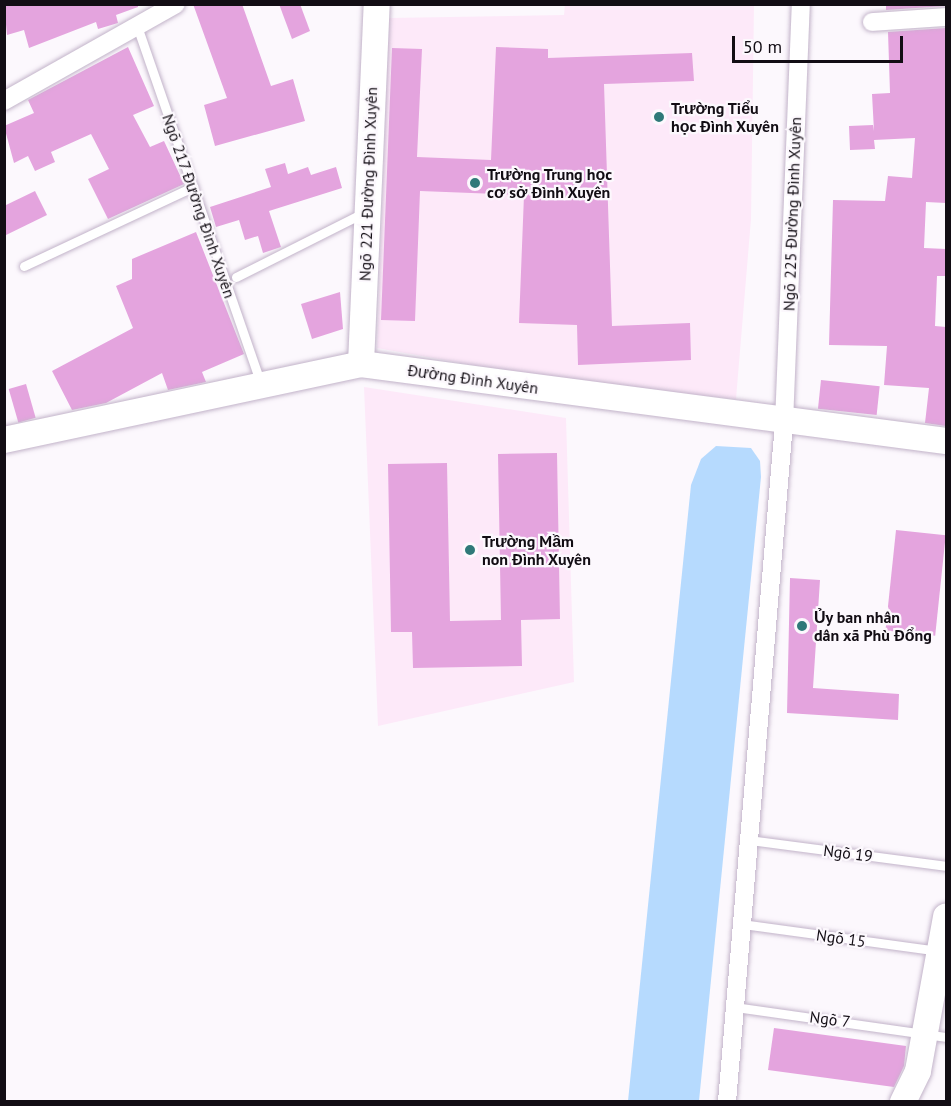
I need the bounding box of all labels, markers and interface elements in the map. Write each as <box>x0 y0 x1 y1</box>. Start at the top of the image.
scale bar <box>735 24 906 62</box>
text: 50 m <box>743 35 782 58</box>
street label: Ngõ 221 Đường Đình Xuyên <box>355 86 381 282</box>
place label: Trường Tiểu học Đình Xuyên <box>671 98 780 136</box>
marker: Trường Tiểu học Đình Xuyên <box>652 110 666 124</box>
street label: Ngõ 217 Đường Đình Xuyên <box>158 111 240 301</box>
street label: Ngõ 225 Đường Đình Xuyên <box>779 116 805 312</box>
place label: Trường Trung học cơ sở Đình Xuyên <box>487 164 613 202</box>
marker: Trường Trung học cơ sở Đình Xuyên <box>468 176 482 190</box>
street label: Đường Đình Xuyên <box>406 360 540 398</box>
place label: Trường Mầm non Đình Xuyên <box>482 531 591 569</box>
marker: Trường Mầm non Đình Xuyên <box>463 543 477 557</box>
place label: Ủy ban nhân dân xã Phù Đổng <box>814 607 932 645</box>
marker: Ủy ban nhân dân xã Phù Đổng <box>795 619 809 633</box>
street label: Ngõ 19 <box>822 840 874 866</box>
street label: Ngõ 15 <box>815 925 867 951</box>
street label: Ngõ 7 <box>809 1007 851 1031</box>

